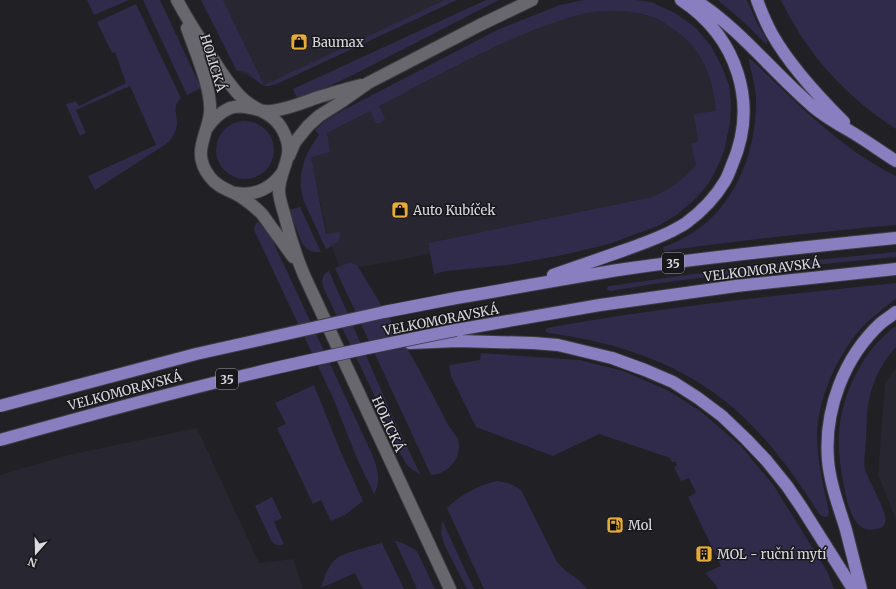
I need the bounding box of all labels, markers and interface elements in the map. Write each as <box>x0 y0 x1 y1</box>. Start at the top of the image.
street label: HOLICKÁ <box>196 32 231 95</box>
shop icon: Baumax <box>289 32 309 52</box>
place label: Baumax <box>312 34 364 51</box>
shop icon: Auto Kubíček <box>390 200 410 220</box>
place label: Auto Kubíček <box>412 202 496 219</box>
road number: 35 <box>662 253 684 273</box>
street label: VELKOMORAVSKÁ <box>702 253 822 286</box>
street label: VELKOMORAVSKÁ <box>381 299 501 340</box>
street label: VELKOMORAVSKÁ <box>65 366 185 415</box>
road number: 35 <box>216 369 238 389</box>
street label: HOLICKÁ <box>368 393 409 455</box>
fuel station icon: Mol <box>605 515 625 535</box>
place label: Mol <box>628 517 652 534</box>
north arrow <box>16 533 56 573</box>
building icon: MOL - ruční mytí <box>694 544 714 564</box>
place label: MOL - ruční mytí <box>717 546 827 563</box>
text: N <box>26 554 39 570</box>

